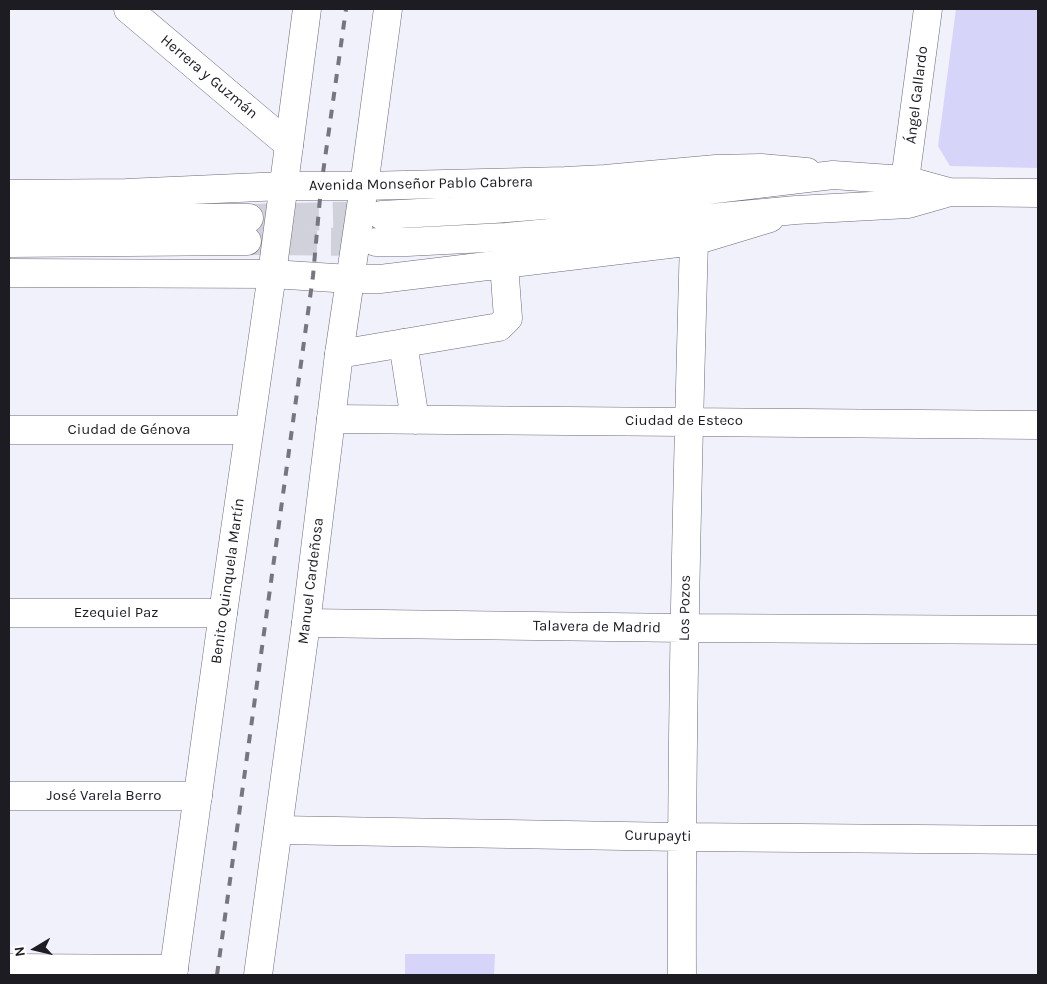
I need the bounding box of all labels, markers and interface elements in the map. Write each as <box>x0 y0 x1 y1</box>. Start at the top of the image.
street label: Herrera y Guzmán <box>157 31 261 123</box>
street label: Ángel Gallardo <box>902 45 932 145</box>
street label: Avenida Monseñor Pablo Cabrera <box>309 173 533 195</box>
street label: Ciudad de Esteco <box>625 412 743 430</box>
street label: Ciudad de Génova <box>68 421 190 439</box>
street label: Benito Quinquela Martín <box>207 497 249 665</box>
street label: Manuel Cardeñosa <box>294 517 328 645</box>
street label: Los Pozos <box>675 575 695 641</box>
street label: Ezequiel Paz <box>74 604 158 622</box>
street label: Talavera de Madrid <box>533 617 661 637</box>
street label: José Varela Berro <box>47 787 161 805</box>
street label: Curupayti <box>624 826 692 846</box>
north arrow <box>10 924 60 974</box>
text: N <box>11 945 29 958</box>

